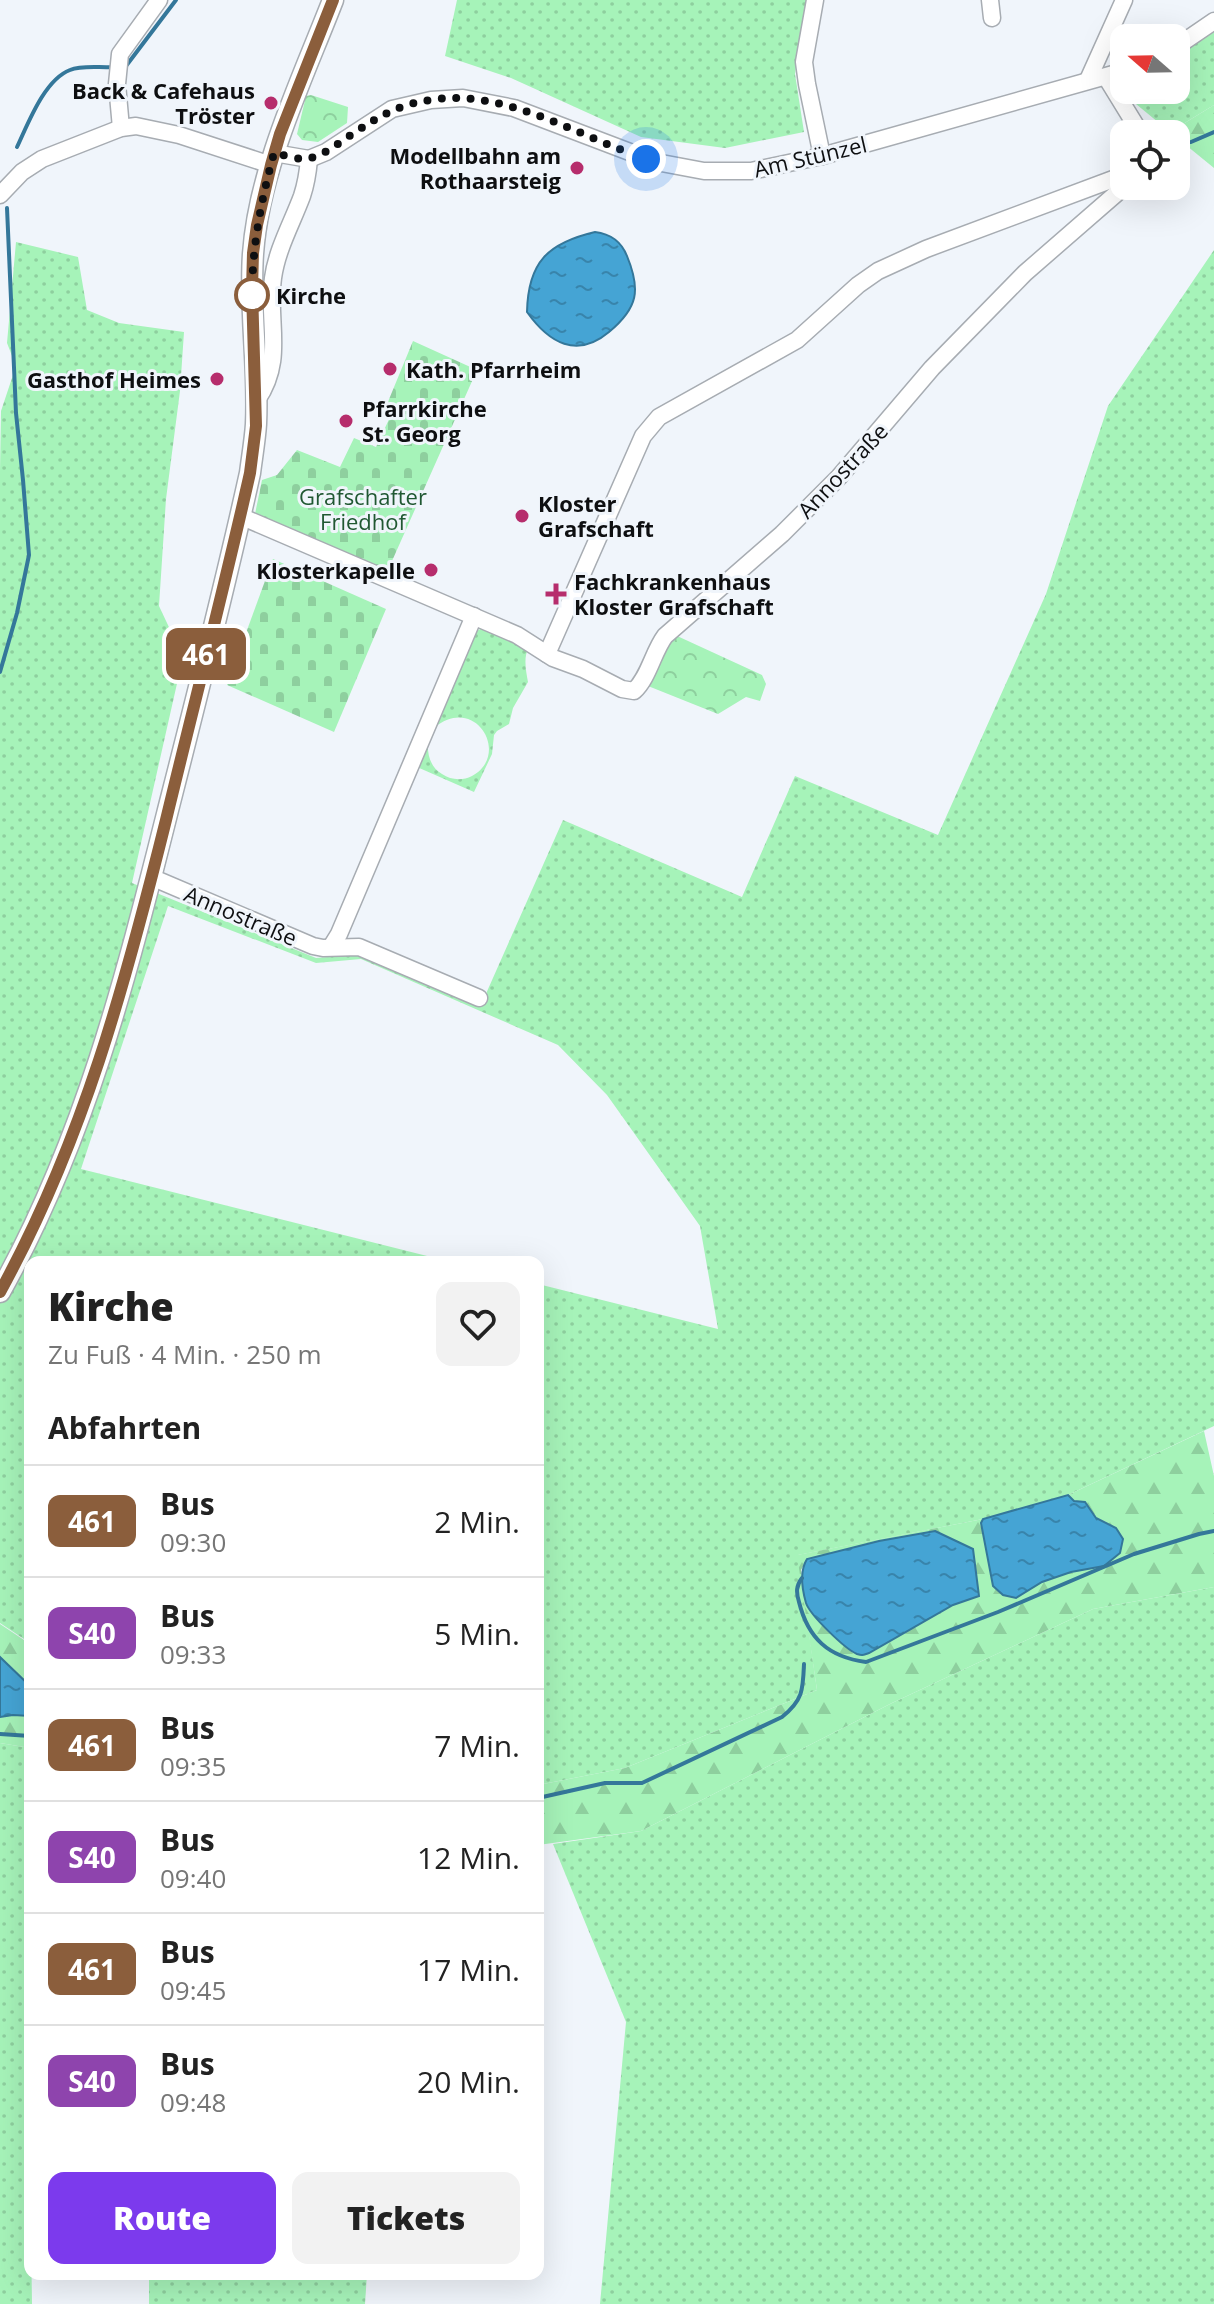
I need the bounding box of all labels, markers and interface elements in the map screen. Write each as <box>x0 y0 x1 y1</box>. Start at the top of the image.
north arrow <box>1110 24 1190 104</box>
map controls <box>1110 24 1190 200</box>
place label: Back & Cafehaus Tröster <box>72 75 255 130</box>
marker: Back & Cafehaus Tröster <box>262 94 280 112</box>
button: locate <box>1110 120 1190 200</box>
street label: Am Stünzel <box>751 128 869 184</box>
your location <box>626 139 666 179</box>
place label: Modellbahn am Rothaarsteig <box>390 140 562 195</box>
marker: Modellbahn am Rothaarsteig <box>568 159 586 177</box>
marker: Kirche <box>235 278 269 312</box>
place label: Kirche <box>276 280 346 310</box>
place label: Kath. Pfarrheim <box>406 354 581 384</box>
marker: Kath. Pfarrheim <box>381 360 399 378</box>
place label: Gasthof Heimes <box>27 364 201 394</box>
marker: Gasthof Heimes <box>208 370 226 388</box>
place label: Pfarrkirche St. Georg <box>362 393 487 448</box>
marker: Pfarrkirche St. Georg <box>337 412 355 430</box>
street label: Annostraße <box>790 416 894 524</box>
park label: Grafschafter Friedhof <box>299 481 427 536</box>
place label: Kloster Grafschaft <box>538 488 654 543</box>
marker: Kloster Grafschaft <box>513 507 531 525</box>
place label: Klosterkapelle <box>256 555 415 585</box>
marker: Klosterkapelle <box>422 561 440 579</box>
place label: Fachkrankenhaus Kloster Grafschaft <box>574 566 774 621</box>
marker: Fachkrankenhaus Kloster Grafschaft <box>545 583 567 605</box>
line badge: 461 <box>160 628 252 680</box>
text: 461 <box>182 635 230 673</box>
street label: Annostraße <box>180 878 302 952</box>
text: Kirche <box>48 1280 174 1332</box>
button: heart <box>436 1282 520 1366</box>
text: Zu Fuß · 4 Min. · 250 m <box>48 1336 322 1372</box>
text: Abfahrten <box>48 1407 201 1448</box>
text: Bus <box>160 1483 215 1524</box>
text: 2 Min. <box>434 1501 520 1542</box>
text: 461 <box>68 1502 116 1540</box>
text: 09:30 <box>160 1524 226 1560</box>
text: Bus <box>160 1595 215 1636</box>
text: 5 Min. <box>434 1613 520 1654</box>
text: S40 <box>68 1614 116 1652</box>
text: 09:33 <box>160 1636 226 1672</box>
text: Bus <box>160 1707 215 1748</box>
text: 7 Min. <box>434 1725 520 1766</box>
text: 461 <box>68 1726 116 1764</box>
text: 09:35 <box>160 1748 226 1784</box>
text: Bus <box>160 1819 215 1860</box>
text: 12 Min. <box>417 1837 520 1878</box>
text: S40 <box>68 1838 116 1876</box>
text: 09:40 <box>160 1860 226 1896</box>
text: Bus <box>160 1931 215 1972</box>
text: 17 Min. <box>417 1949 520 1990</box>
text: 461 <box>68 1950 116 1988</box>
text: 09:45 <box>160 1972 226 2008</box>
text: Bus <box>160 2043 215 2084</box>
text: 20 Min. <box>417 2061 520 2102</box>
text: S40 <box>68 2062 116 2100</box>
text: 09:48 <box>160 2084 226 2120</box>
button: Route <box>48 2172 276 2264</box>
button: Tickets <box>292 2172 520 2264</box>

